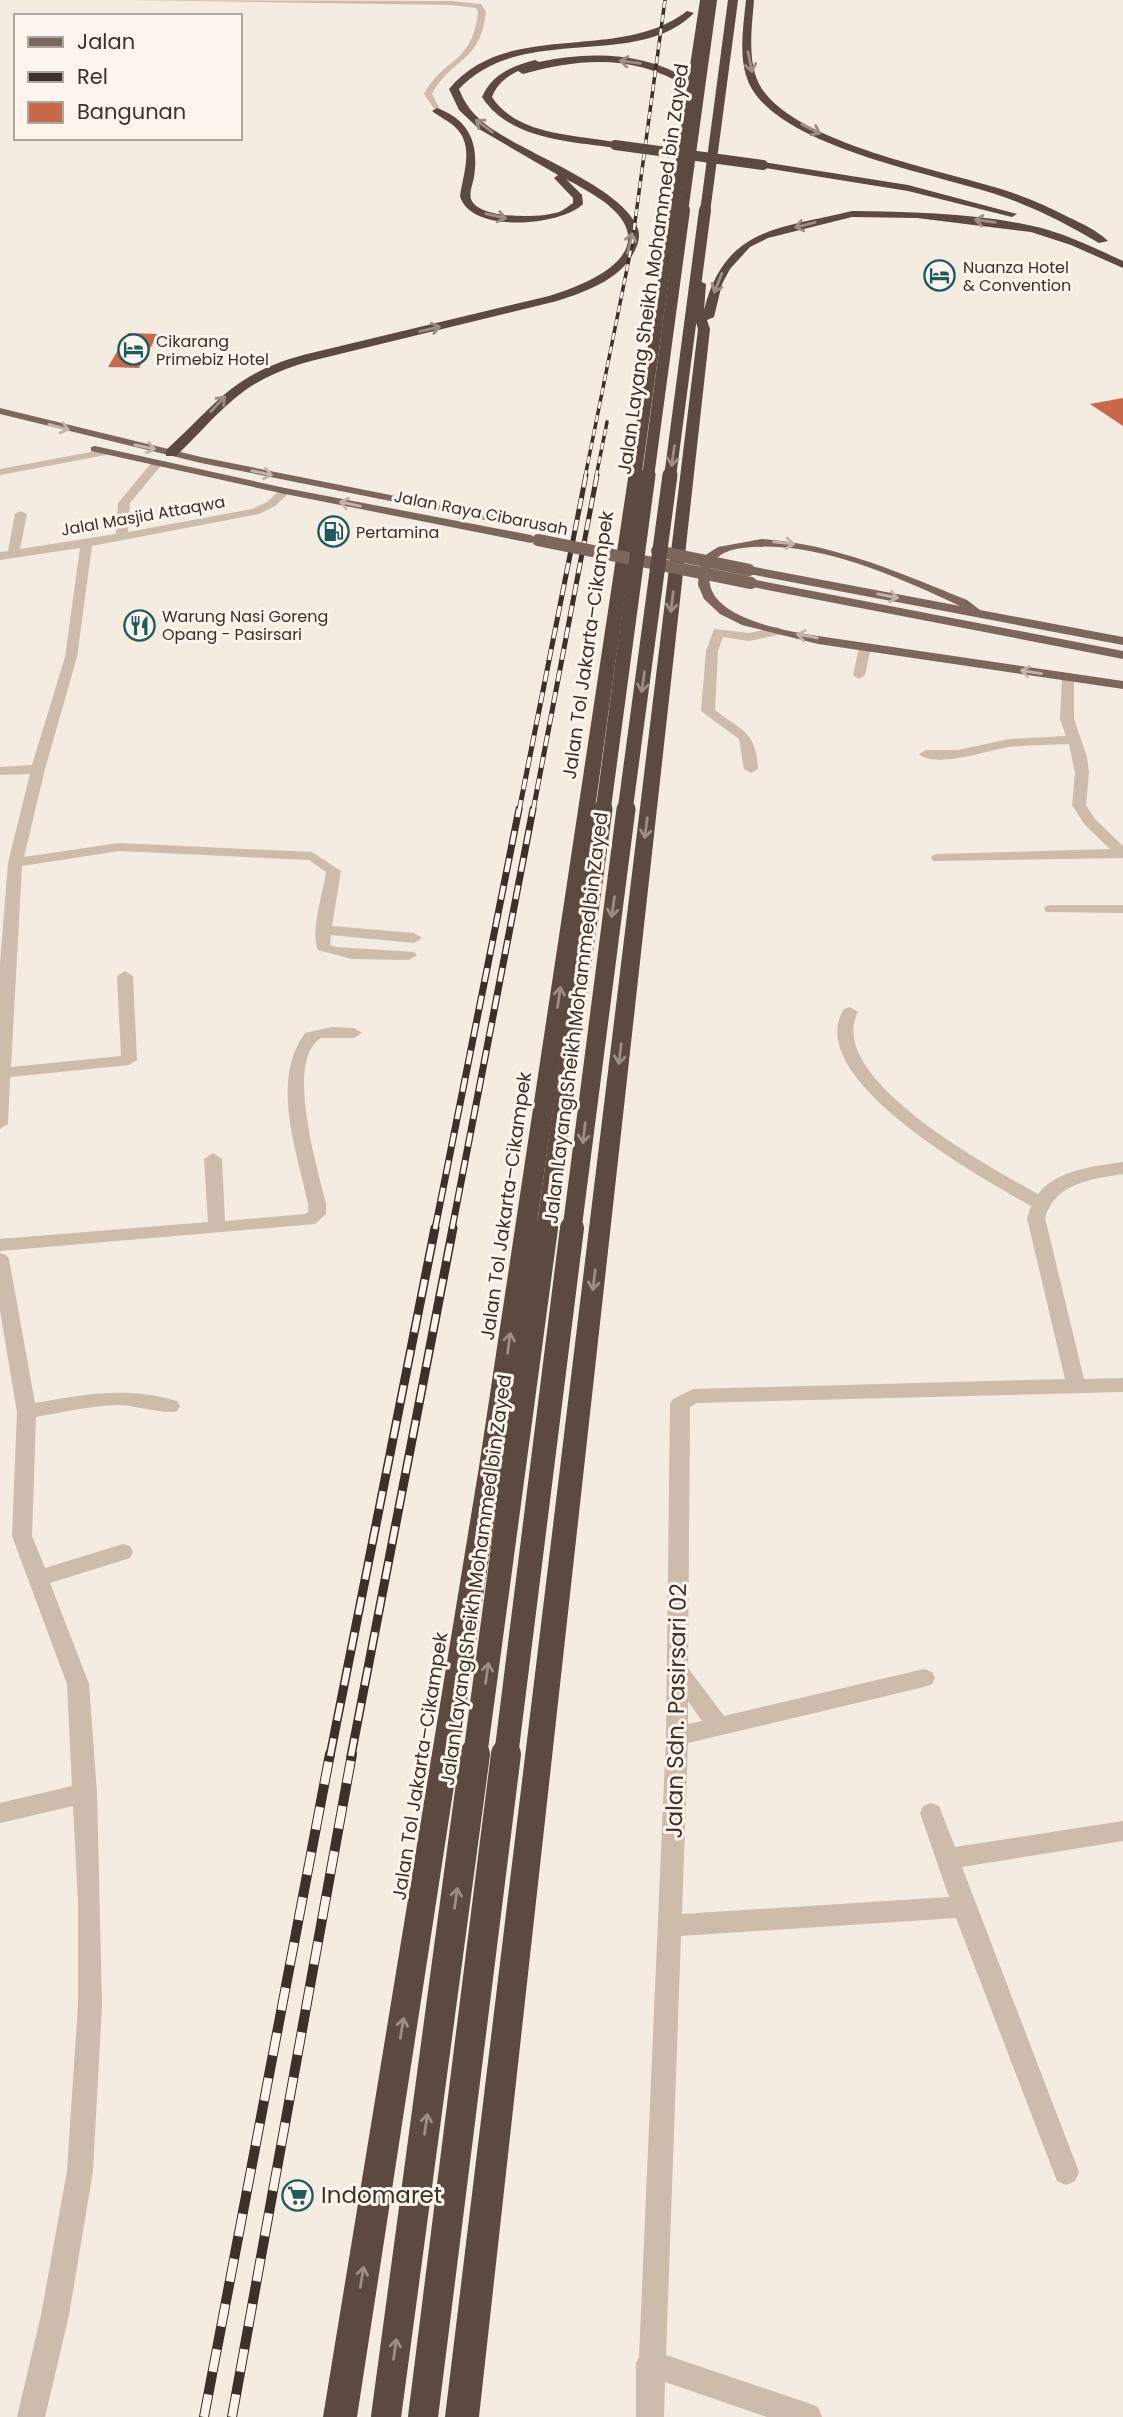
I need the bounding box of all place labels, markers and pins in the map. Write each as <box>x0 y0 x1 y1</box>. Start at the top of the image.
place label: Nuanza Hotel & Convention <box>963 256 1071 297</box>
hotel icon: Nuanza Hotel & Convention <box>923 259 957 293</box>
place label: Cikarang Primebiz Hotel <box>156 330 269 371</box>
hotel icon: Cikarang Primebiz Hotel <box>116 333 150 367</box>
fuel station icon: Pertamina <box>316 515 350 549</box>
place label: Pertamina <box>356 521 439 544</box>
place label: Warung Nasi Goreng Opang - Pasirsari <box>162 605 328 646</box>
restaurant icon: Warung Nasi Goreng Opang - Pasirsari <box>122 608 156 642</box>
supermarket icon: Indomaret <box>281 2178 315 2212</box>
place label: Indomaret <box>321 2179 442 2211</box>

